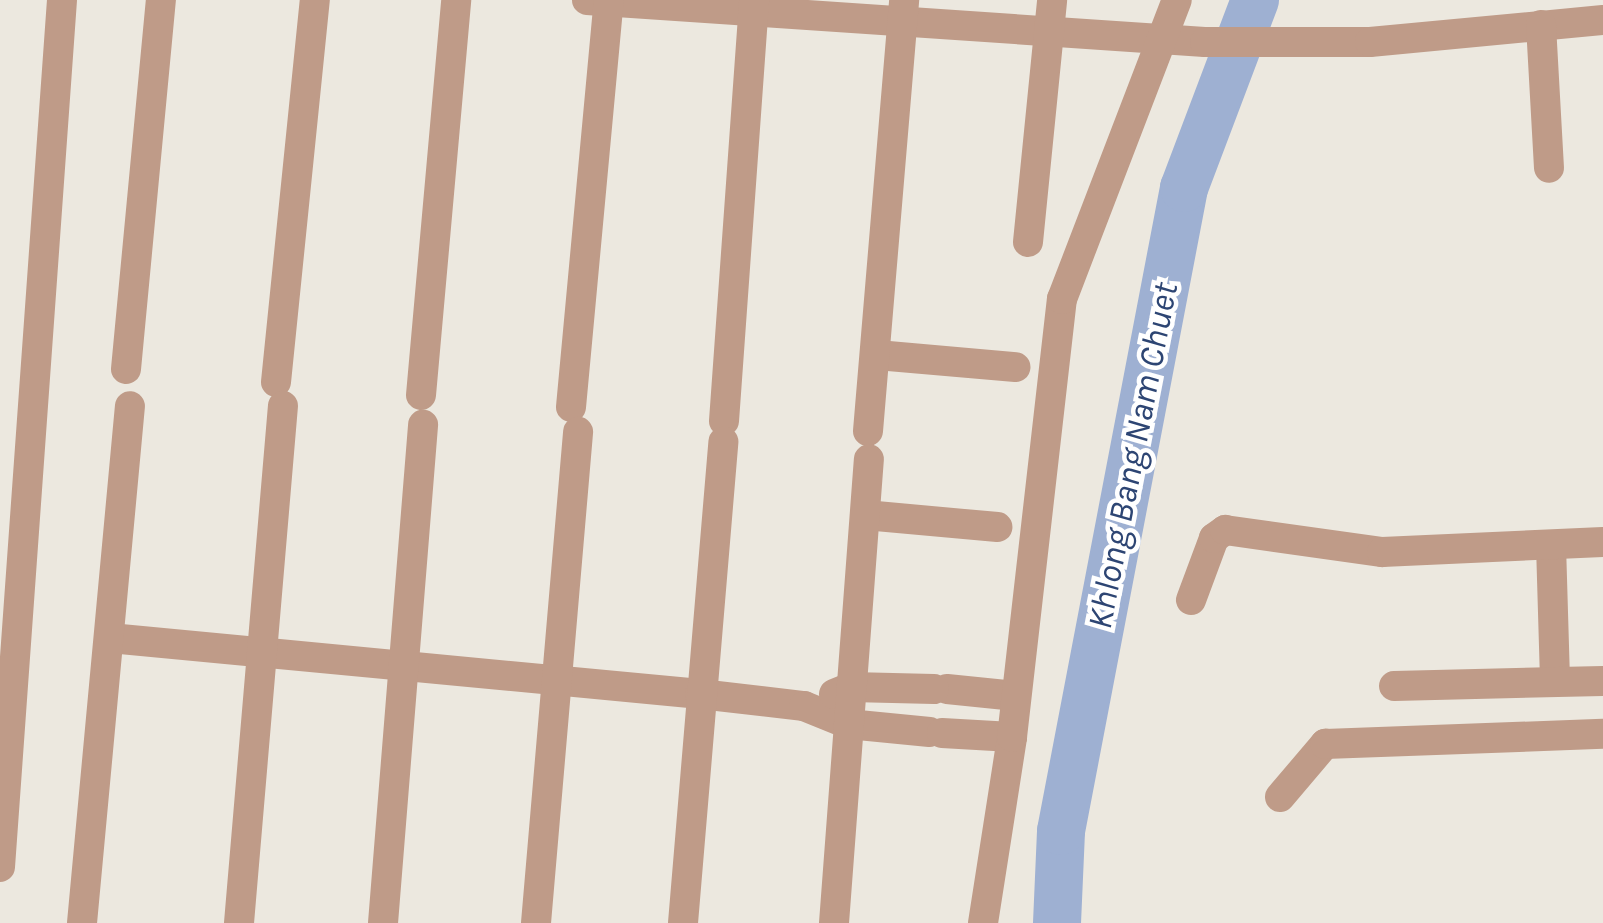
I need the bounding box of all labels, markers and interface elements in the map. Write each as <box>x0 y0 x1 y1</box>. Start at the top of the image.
water label: Khlong Bang Nam Chuet <box>1079 279 1187 633</box>

